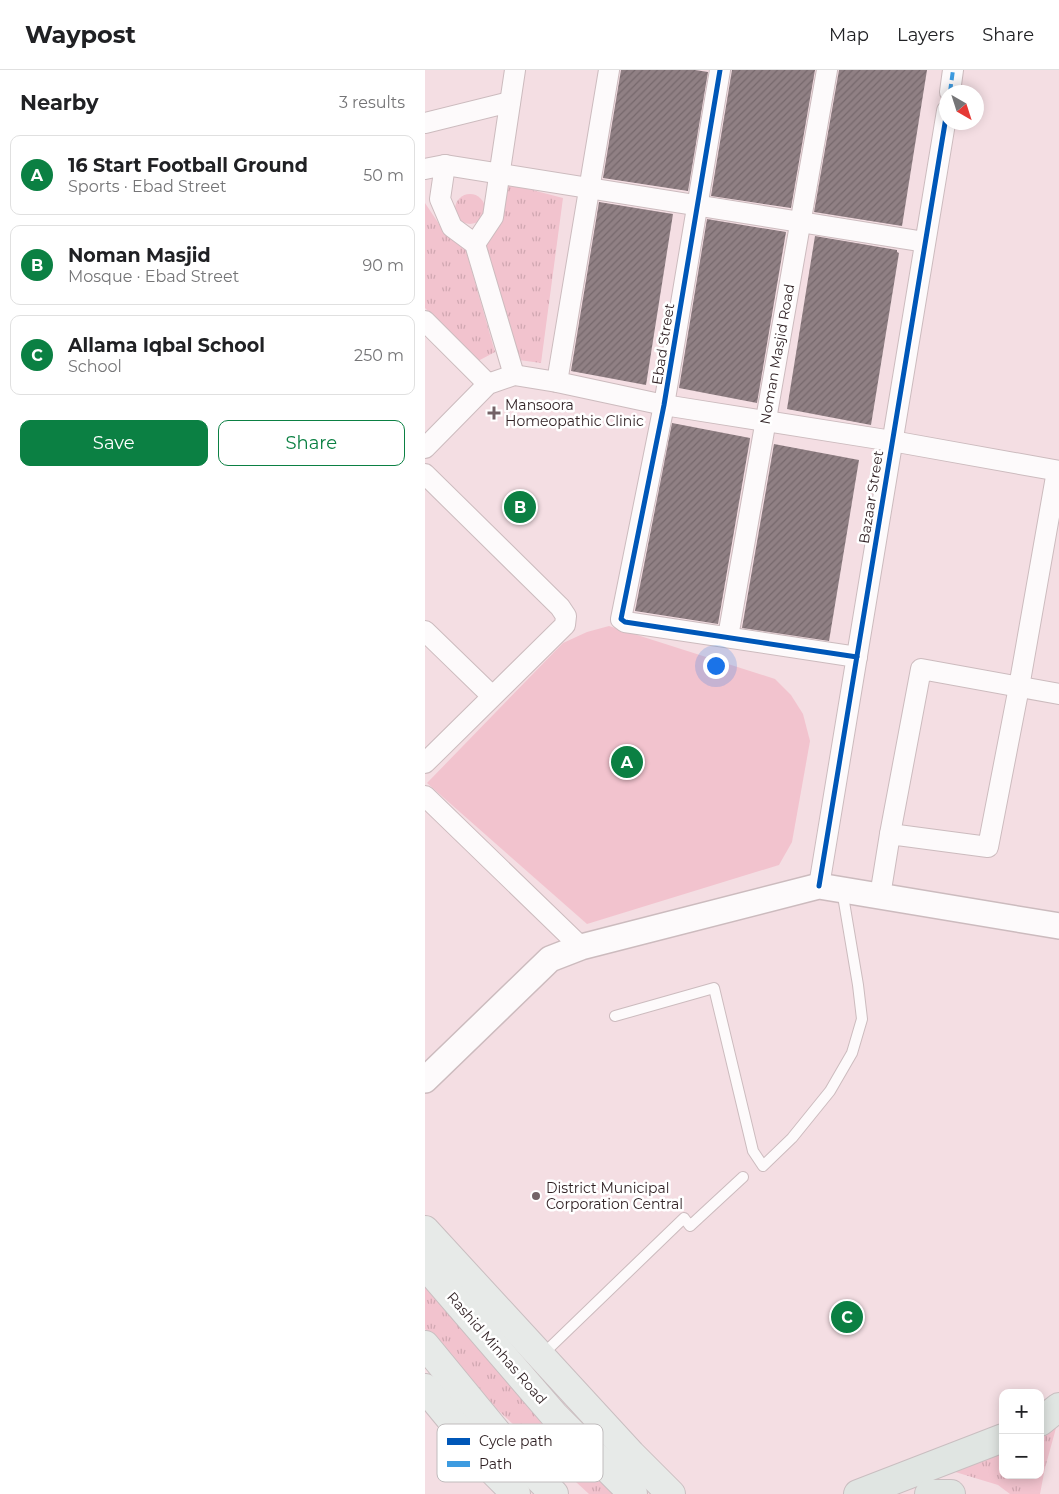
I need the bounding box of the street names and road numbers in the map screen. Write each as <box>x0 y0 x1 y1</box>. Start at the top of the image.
street label: Noman Masjid Road <box>756 282 798 426</box>
street label: Ebad Street <box>648 302 678 386</box>
street label: Bazaar Street <box>855 449 887 545</box>
street label: Rashid Minhas Road <box>443 1288 551 1408</box>

